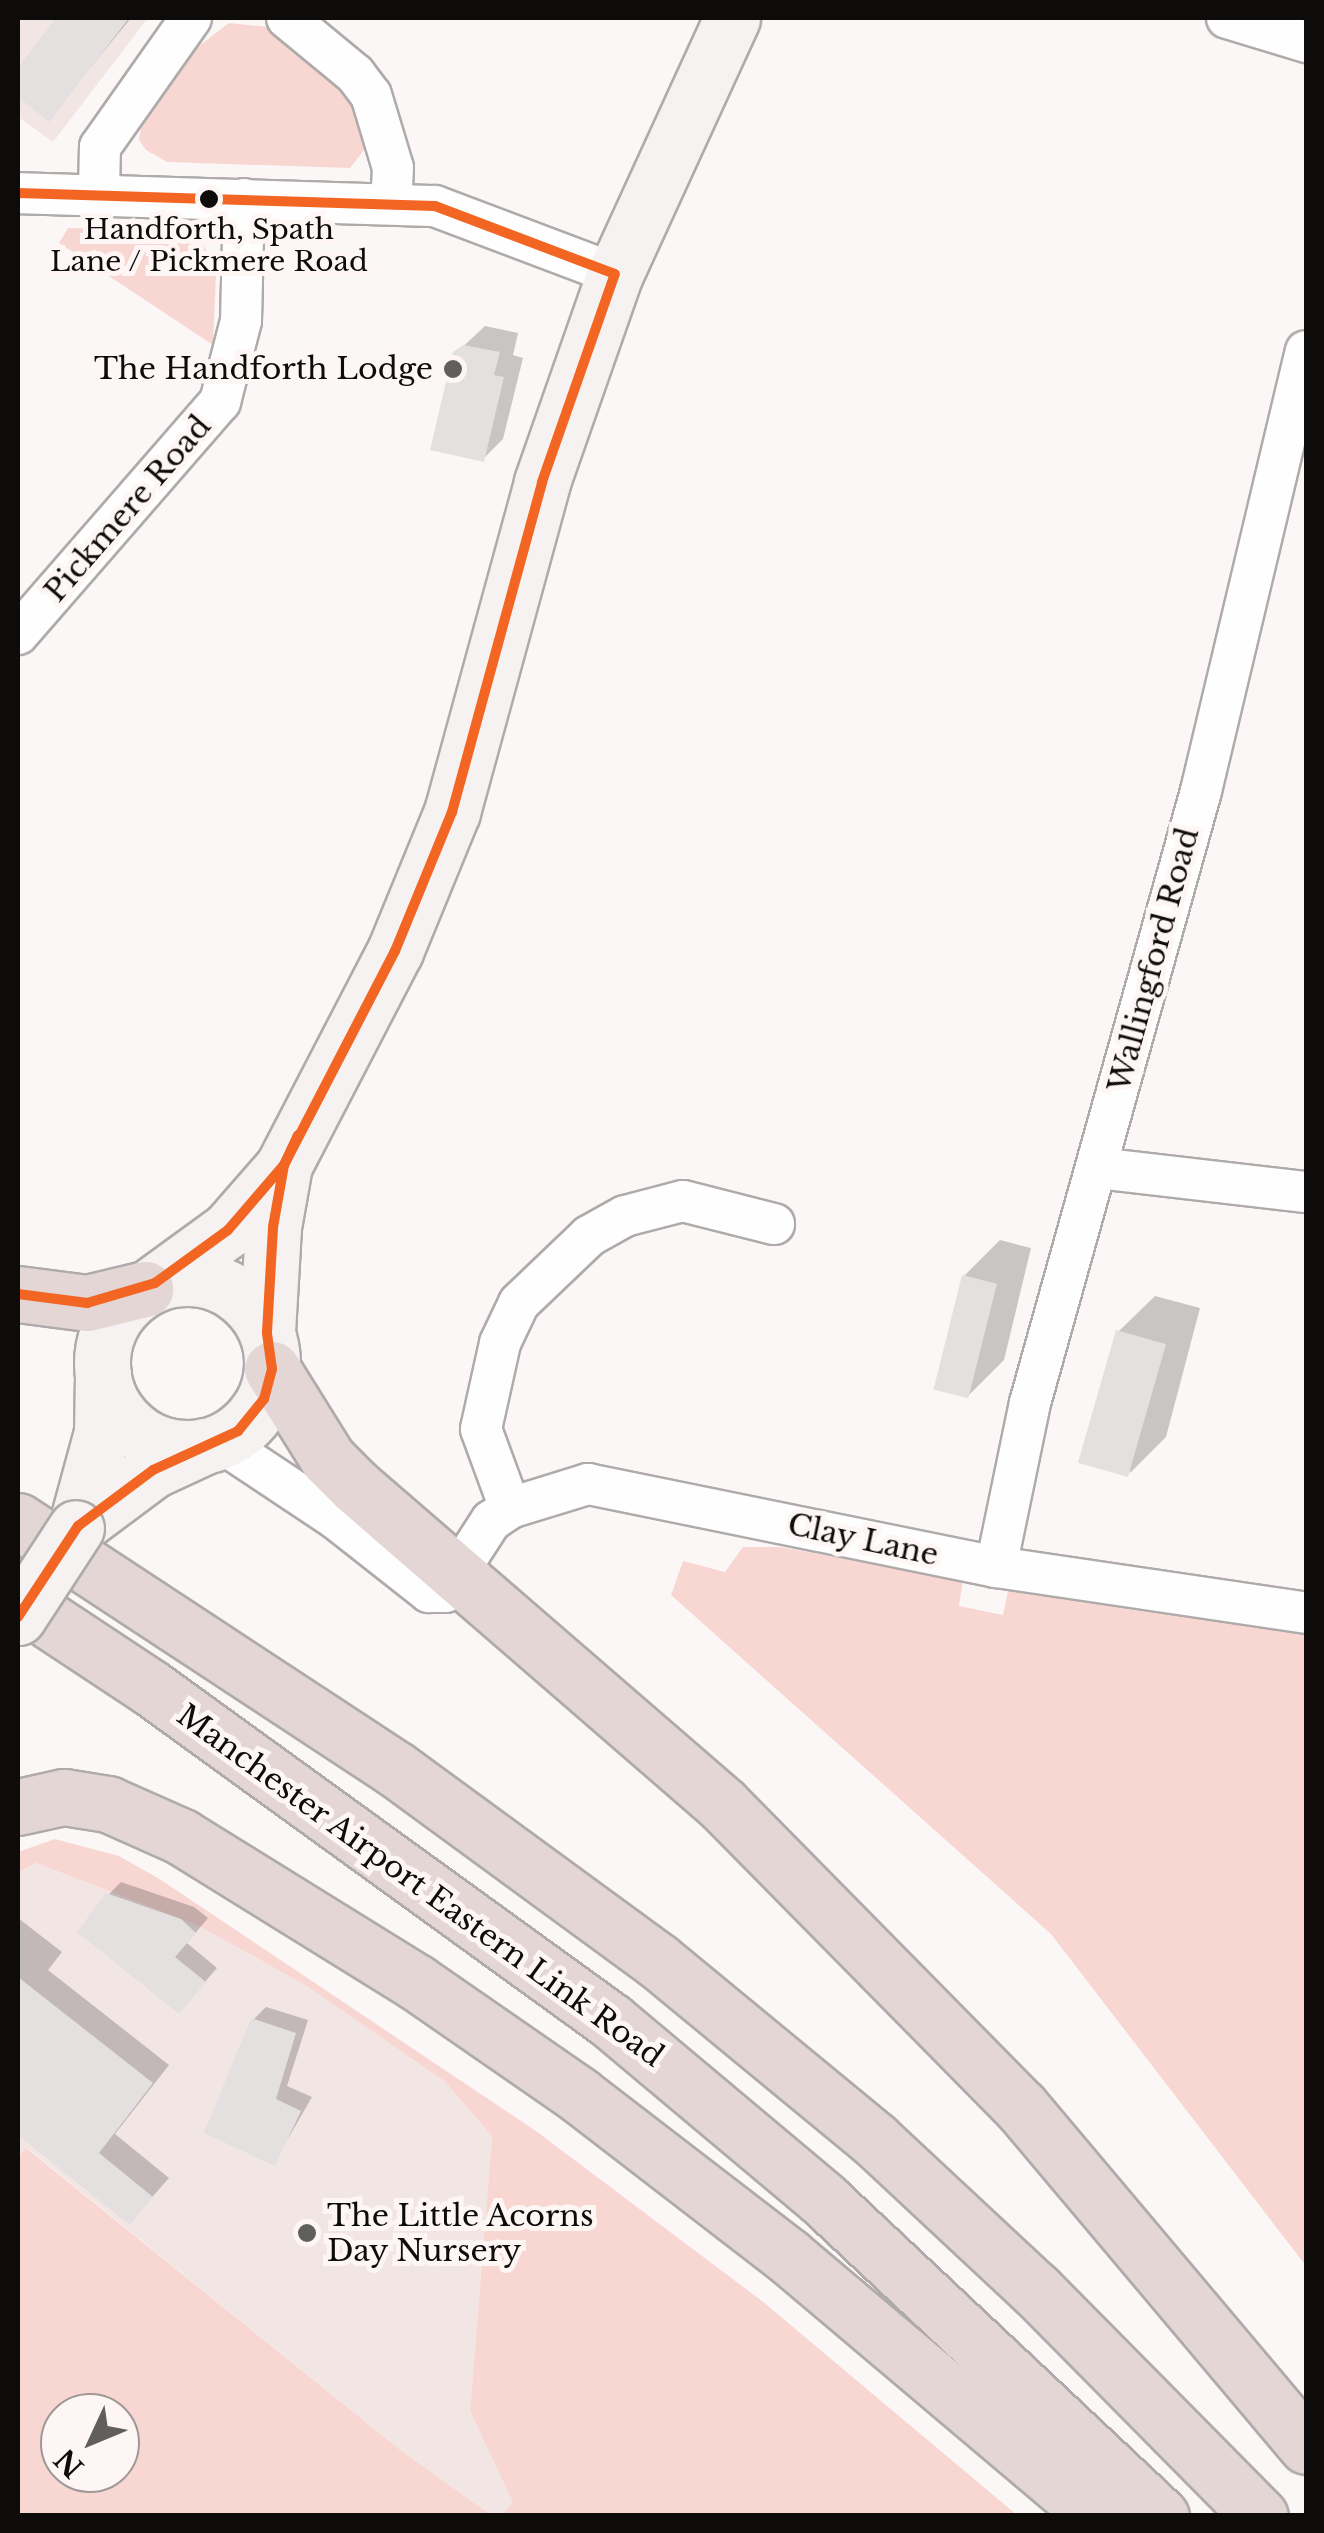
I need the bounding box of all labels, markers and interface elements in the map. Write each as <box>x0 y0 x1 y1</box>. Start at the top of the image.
marker: Handforth, Spath Lane / Pickmere Road <box>199 189 219 209</box>
place label: Handforth, Spath Lane / Pickmere Road <box>50 213 368 279</box>
place label: The Handforth Lodge <box>94 351 433 387</box>
marker: The Handforth Lodge <box>442 358 464 380</box>
street label: Pickmere Road <box>38 409 218 609</box>
street label: Wallingford Road <box>1101 824 1207 1096</box>
street label: Clay Lane <box>784 1506 942 1574</box>
street label: Manchester Airport Eastern Link Road <box>169 1697 671 2075</box>
place label: The Little Acorns Day Nursery <box>327 2198 595 2268</box>
marker: The Little Acorns Day Nursery <box>296 2222 318 2244</box>
north arrow <box>40 2393 140 2493</box>
text: N <box>48 2441 91 2484</box>

